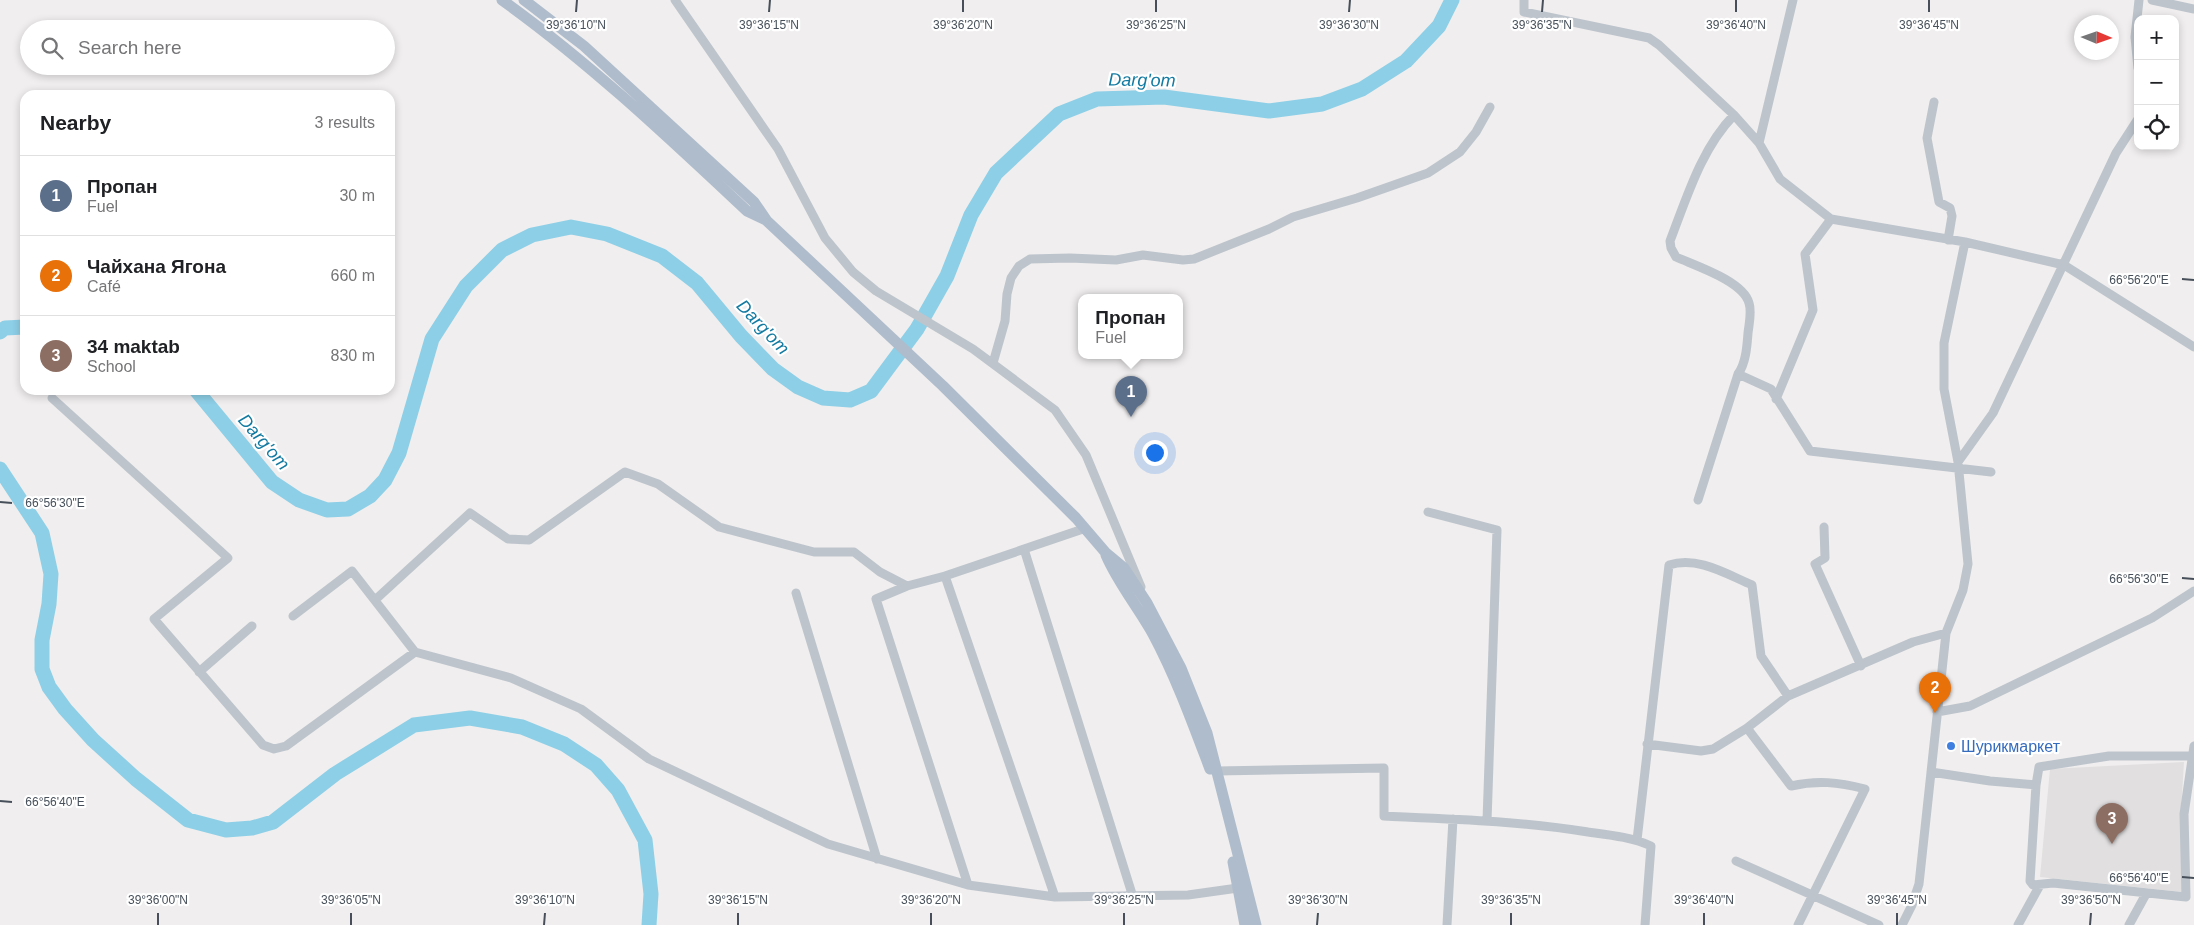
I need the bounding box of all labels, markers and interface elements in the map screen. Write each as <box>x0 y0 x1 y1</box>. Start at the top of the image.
north arrow <box>2074 15 2119 60</box>
map controls <box>2134 15 2179 150</box>
button: + <box>2134 15 2179 60</box>
text: 39°36'10"N <box>546 18 606 32</box>
text: 39°36'15"N <box>739 18 799 32</box>
text: 39°36'20"N <box>933 18 993 32</box>
text: 39°36'25"N <box>1126 18 1186 32</box>
text: 39°36'30"N <box>1319 18 1379 32</box>
text: 39°36'35"N <box>1512 18 1572 32</box>
text: 39°36'40"N <box>1706 18 1766 32</box>
text: 39°36'45"N <box>1899 18 1959 32</box>
search box <box>20 20 395 75</box>
icon: search <box>38 34 66 62</box>
text: Search here <box>78 37 182 58</box>
button: − <box>2134 60 2179 105</box>
water label: Darg'om <box>1108 69 1176 91</box>
button: locate <box>2134 105 2179 150</box>
text: Nearby <box>40 111 111 134</box>
text: 3 results <box>315 114 375 131</box>
text: Пропан <box>87 176 157 197</box>
text: 1 <box>52 187 60 204</box>
text: 30 m <box>339 187 375 204</box>
text: Fuel <box>87 198 118 215</box>
text: Чайхана Ягона <box>87 256 226 277</box>
text: 2 <box>52 267 60 284</box>
text: 660 m <box>331 267 375 284</box>
text: 66°56'20"E <box>2109 273 2169 287</box>
text: Café <box>87 278 121 295</box>
popup <box>1078 294 1183 359</box>
water label: Darg'om <box>733 296 793 358</box>
text: Пропан <box>1095 307 1166 328</box>
text: Fuel <box>1095 329 1126 346</box>
text: 34 maktab <box>87 336 180 357</box>
text: 3 <box>52 347 60 364</box>
text: 830 m <box>331 347 375 364</box>
text: School <box>87 358 136 375</box>
pin: 1 <box>1115 376 1147 417</box>
water label: Darg'om <box>234 410 294 474</box>
your location <box>1142 440 1168 466</box>
text: 66°56'30"E <box>25 496 85 510</box>
text: 66°56'30"E <box>2109 572 2169 586</box>
pin: 2 <box>1919 672 1951 713</box>
place label: Шурикмаркет <box>1961 738 2061 755</box>
marker: Шурикмаркет <box>1945 740 1957 752</box>
text: 66°56'40"E <box>25 795 85 809</box>
pin: 3 <box>2096 803 2128 844</box>
text: 66°56'40"E <box>2109 871 2169 885</box>
text: 39°36'00"N <box>128 893 188 907</box>
text: 39°36'05"N <box>321 893 381 907</box>
text: 39°36'10"N <box>515 893 575 907</box>
text: 39°36'15"N <box>708 893 768 907</box>
text: 39°36'20"N <box>901 893 961 907</box>
text: 39°36'25"N <box>1094 893 1154 907</box>
text: 39°36'30"N <box>1288 893 1348 907</box>
text: 39°36'35"N <box>1481 893 1541 907</box>
text: 39°36'40"N <box>1674 893 1734 907</box>
text: 39°36'45"N <box>1867 893 1927 907</box>
text: 39°36'50"N <box>2061 893 2121 907</box>

